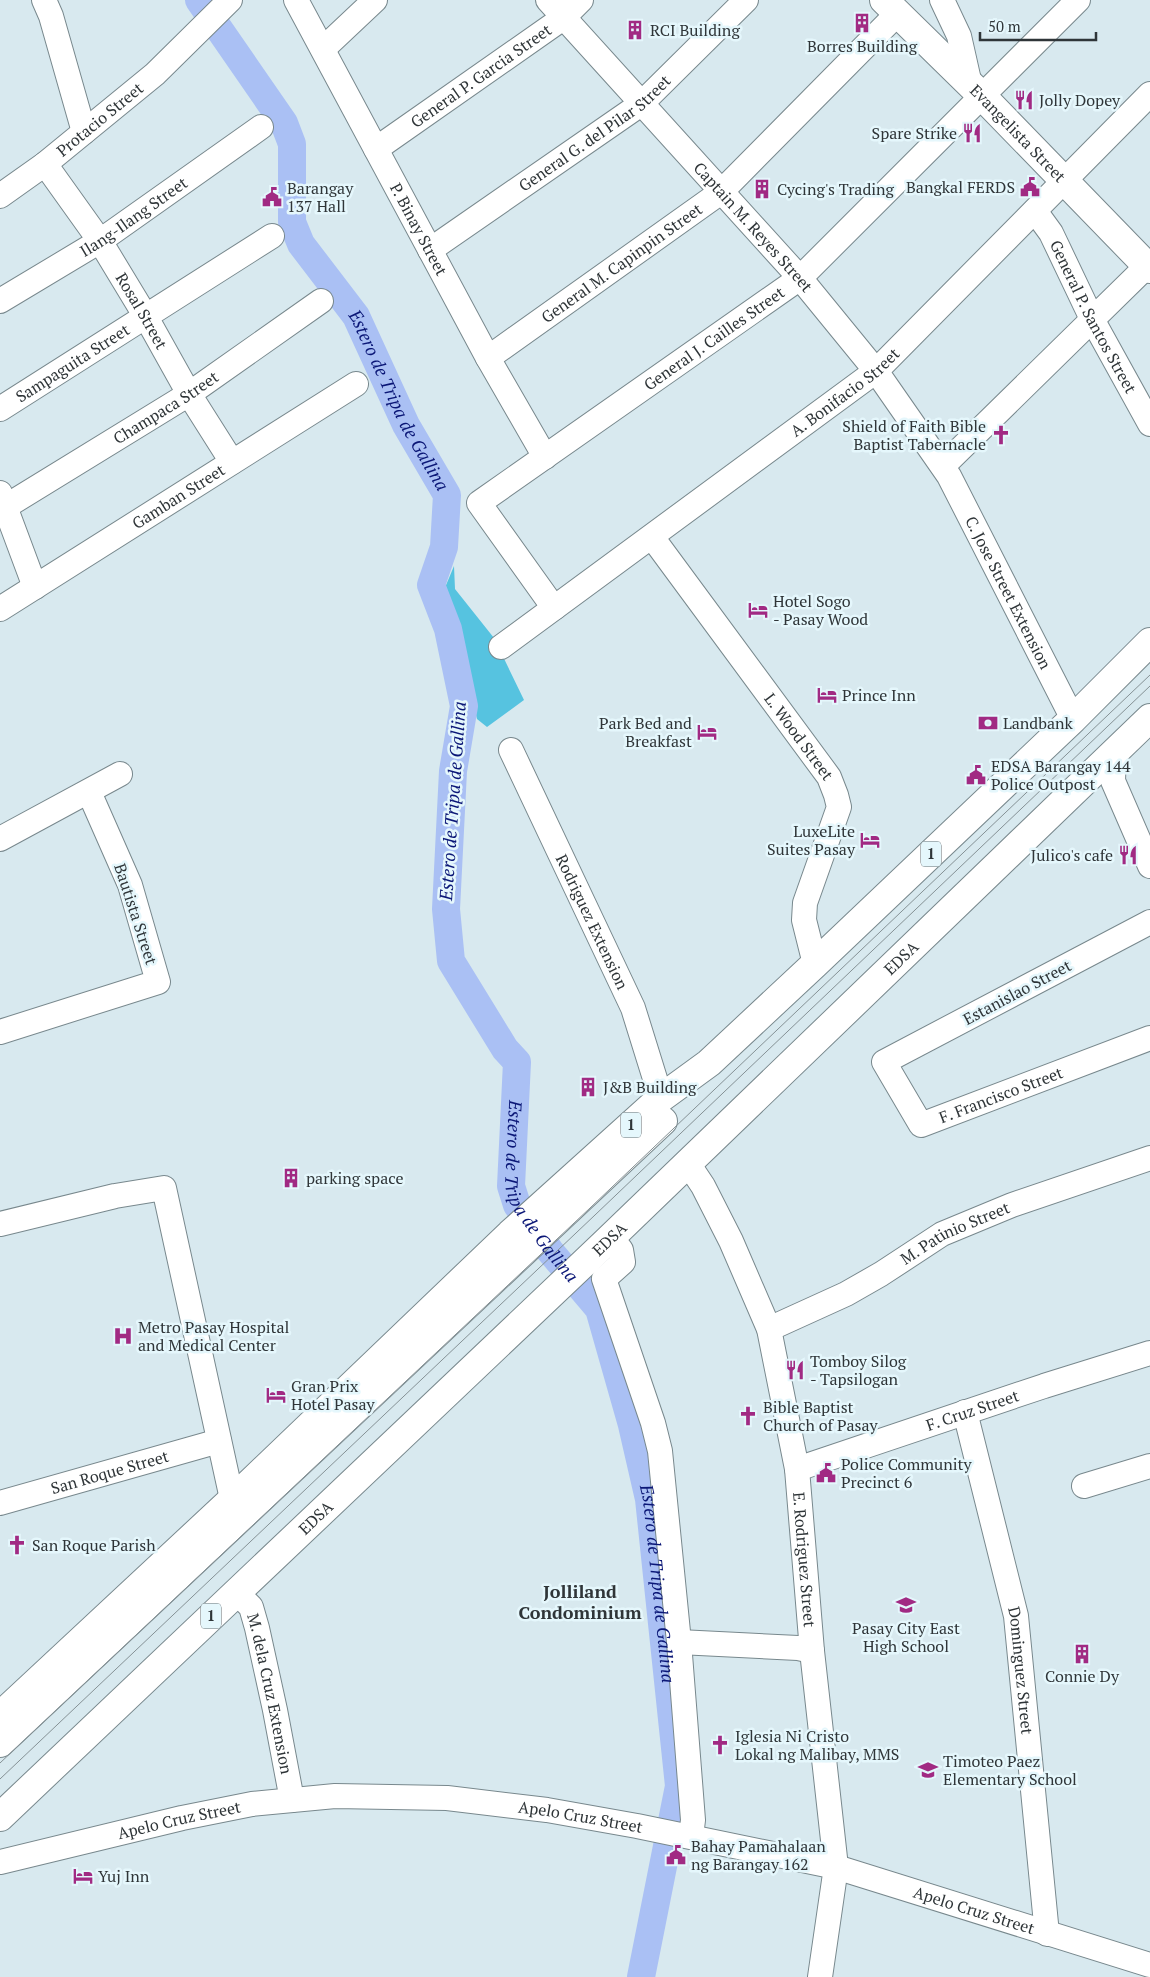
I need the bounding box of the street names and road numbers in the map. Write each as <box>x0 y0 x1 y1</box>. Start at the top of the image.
street label: General P. Garcia Street <box>406 19 556 133</box>
street label: General G. del Pilar Street <box>514 70 675 196</box>
street label: Protacio Street <box>52 77 148 161</box>
street label: Evangelista Street <box>965 79 1071 187</box>
street label: Captain M. Reyes Street <box>689 157 818 297</box>
street label: Ilang-Ilang Street <box>76 172 192 262</box>
street label: P. Binay Street <box>385 179 453 279</box>
street label: General M. Capinpin Street <box>537 198 707 328</box>
street label: General P. Santos Street <box>1045 236 1142 397</box>
street label: Rosal Street <box>111 268 173 353</box>
street label: General J. Cailles Street <box>639 281 789 395</box>
street label: Sampaguita Street <box>12 318 134 407</box>
street label: A. Bonifacio Street <box>786 343 904 442</box>
street label: Champaca Street <box>109 366 223 449</box>
street label: Gamban Street <box>128 459 229 534</box>
street label: C. Jose Street Extension <box>960 512 1057 673</box>
street label: L. Wood Street <box>760 688 839 785</box>
road number: 1 <box>921 842 941 866</box>
street label: Rodriguez Extension <box>551 851 634 993</box>
street label: Bautista Street <box>109 860 163 968</box>
street label: EDSA <box>879 936 923 980</box>
street label: Estanislao Street <box>959 954 1075 1030</box>
street label: F. Francisco Street <box>936 1061 1066 1128</box>
road number: 1 <box>621 1112 641 1138</box>
street label: M. Patinio Street <box>896 1196 1013 1269</box>
street label: EDSA <box>587 1217 631 1261</box>
street label: F. Cruz Street <box>923 1384 1022 1436</box>
street label: San Roque Street <box>48 1445 171 1499</box>
street label: E. Rodriguez Street <box>788 1491 821 1628</box>
street label: EDSA <box>293 1496 338 1539</box>
road number: 1 <box>201 1604 221 1628</box>
street label: Dominguez Street <box>1003 1604 1038 1735</box>
street label: M. dela Cruz Extension <box>242 1611 298 1776</box>
street label: Apelo Cruz Street <box>115 1796 243 1844</box>
street label: Apelo Cruz Street <box>517 1796 645 1838</box>
street label: Apelo Cruz Street <box>911 1881 1037 1939</box>

